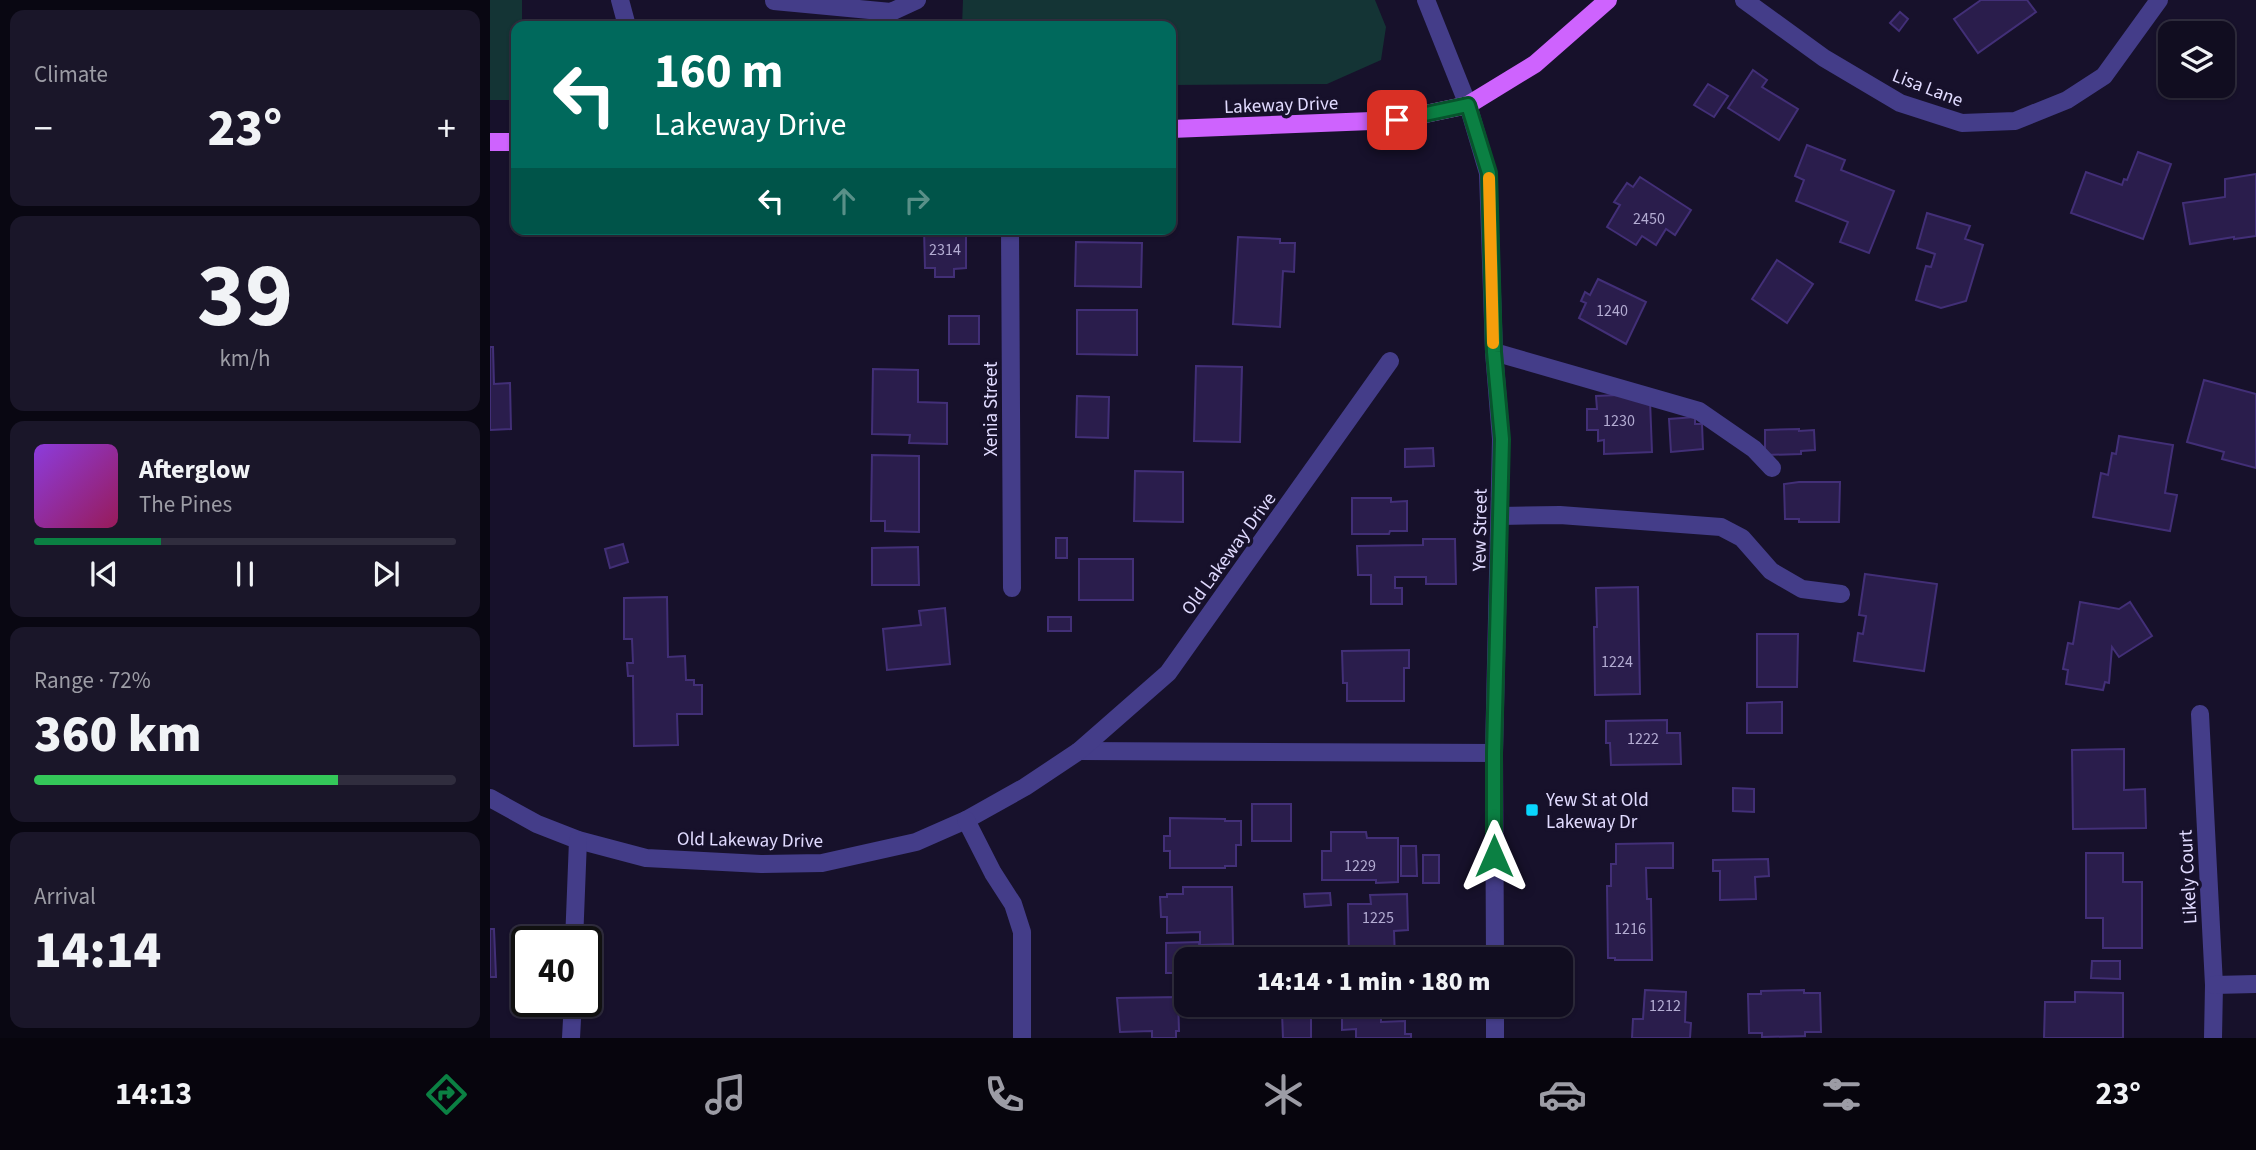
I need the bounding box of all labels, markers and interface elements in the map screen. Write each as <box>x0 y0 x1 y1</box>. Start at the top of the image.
map controls <box>2158 21 2235 98</box>
button: layers <box>2158 21 2235 98</box>
text: 160 m <box>654 37 783 107</box>
icon: left <box>539 49 630 140</box>
text: Climate <box>34 58 108 91</box>
street label: Lisa Lane <box>1888 63 1967 114</box>
street label: Lakeway Drive <box>1223 90 1339 121</box>
pin <box>1367 90 1427 150</box>
text: 23° <box>208 92 282 166</box>
icon: arrive <box>1378 101 1416 139</box>
text: − <box>34 102 53 156</box>
text: + <box>437 102 456 156</box>
text: Lakeway Drive <box>654 102 847 148</box>
icon: left <box>752 182 790 220</box>
icon: ahead <box>825 182 863 220</box>
icon: right <box>898 182 936 220</box>
house number: 2450 <box>1633 208 1665 230</box>
text: 39 <box>197 232 293 361</box>
house number: 2314 <box>929 239 961 261</box>
house number: 1240 <box>1596 300 1628 322</box>
text: km/h <box>219 342 271 375</box>
street label: Xenia Street <box>978 361 1005 457</box>
house number: 1230 <box>1603 410 1635 432</box>
text: Afterglow <box>139 451 250 488</box>
street label: Old Lakeway Drive <box>1175 487 1283 621</box>
text: The Pines <box>139 488 232 521</box>
street label: Yew Street <box>1466 488 1495 573</box>
icon: previous <box>85 555 123 593</box>
icon: pause <box>226 555 264 593</box>
icon: next <box>367 555 405 593</box>
house number: 1224 <box>1601 651 1633 673</box>
text: Range · 72% <box>34 664 151 697</box>
text: 360 km <box>34 698 202 772</box>
house number: 1222 <box>1627 728 1659 750</box>
place label: Yew St at Old Lakeway Dr <box>1545 787 1649 836</box>
marker: Yew St at Old Lakeway Dr <box>1524 802 1540 818</box>
position arrow <box>1457 819 1531 893</box>
street label: Old Lakeway Drive <box>677 826 823 855</box>
street label: Likely Court <box>2173 829 2204 925</box>
house number: 1229 <box>1344 855 1376 877</box>
text: Arrival <box>34 880 96 913</box>
house number: 1225 <box>1362 907 1394 929</box>
text: 14:14 <box>34 914 161 988</box>
house number: 1216 <box>1614 918 1646 940</box>
speed limit sign: 40 <box>511 926 602 1017</box>
text: 14:14 · 1 min · 180 m <box>1257 963 1490 1000</box>
house number: 1212 <box>1649 995 1681 1017</box>
icon: directions <box>422 1070 471 1119</box>
icon: music <box>701 1070 750 1119</box>
icon: phone <box>980 1070 1029 1119</box>
icon: climate <box>1259 1070 1308 1119</box>
icon: car <box>1538 1070 1587 1119</box>
icon: filters <box>1817 1070 1866 1119</box>
text: 14:13 <box>115 1071 192 1117</box>
text: 23° <box>2095 1071 2141 1117</box>

